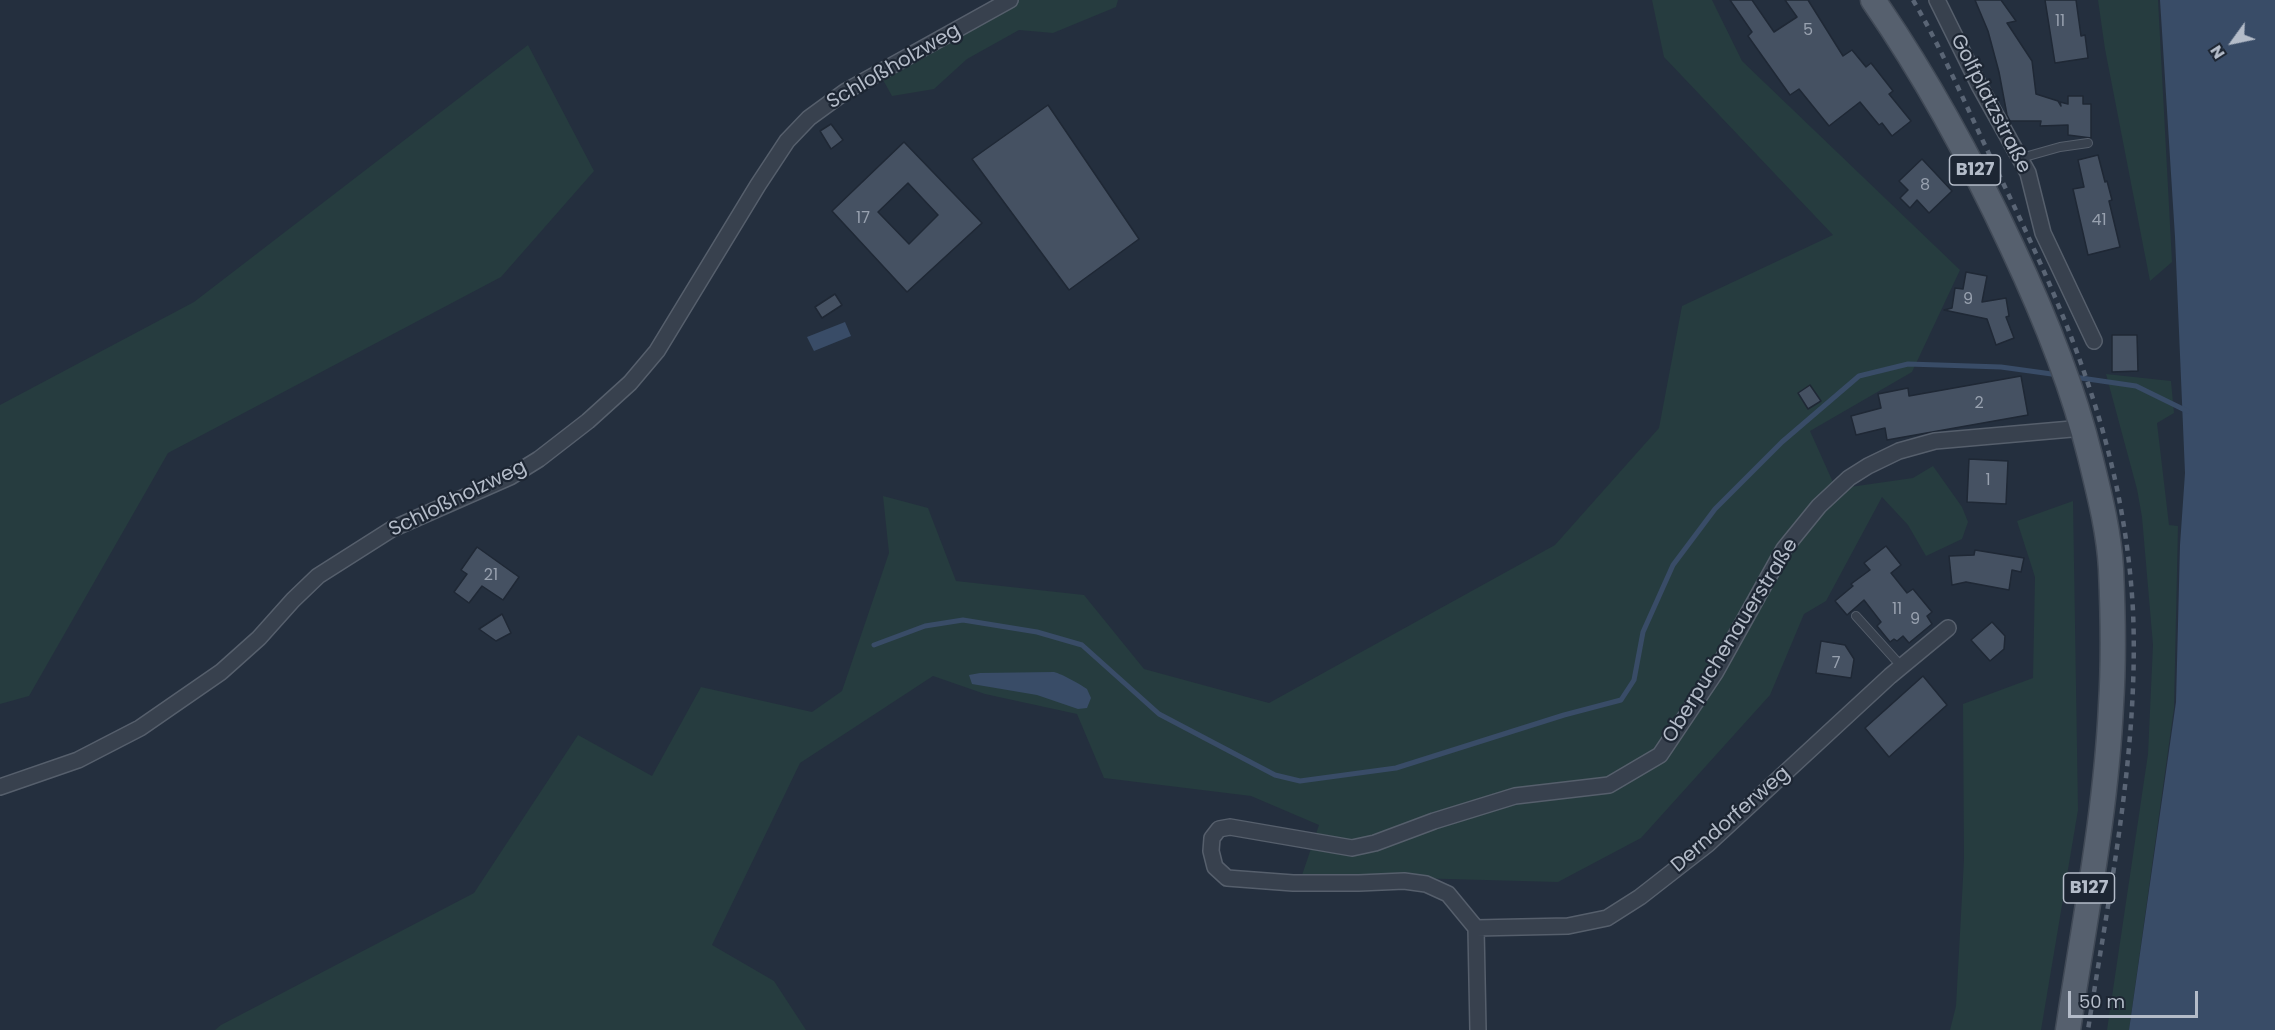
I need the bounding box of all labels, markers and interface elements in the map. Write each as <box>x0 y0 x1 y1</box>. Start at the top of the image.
house number: 11 <box>2055 12 2065 32</box>
north arrow <box>2203 12 2263 72</box>
street label: Schloßholzweg <box>823 19 965 115</box>
house number: 5 <box>1803 21 1813 41</box>
street label: Golfplatzstraße <box>1945 30 2035 178</box>
text: N <box>2205 41 2230 63</box>
road number: B127 <box>1950 155 2000 185</box>
house number: 8 <box>1920 176 1930 196</box>
house number: 17 <box>856 209 870 229</box>
house number: 41 <box>2091 211 2107 231</box>
house number: 9 <box>1963 290 1973 310</box>
house number: 2 <box>1974 394 1984 414</box>
street label: Schloßholzweg <box>385 455 531 543</box>
house number: 1 <box>1985 471 1991 491</box>
street label: Oberpuchenauerstraße <box>1658 534 1804 748</box>
house number: 21 <box>484 566 498 586</box>
house number: 11 <box>1892 600 1902 620</box>
house number: 9 <box>1910 610 1920 630</box>
house number: 7 <box>1832 654 1840 674</box>
street label: Derndorferweg <box>1667 762 1795 878</box>
road number: B127 <box>2064 873 2114 903</box>
scale bar <box>2071 979 2202 1017</box>
text: 50 m <box>2079 989 2125 1014</box>

